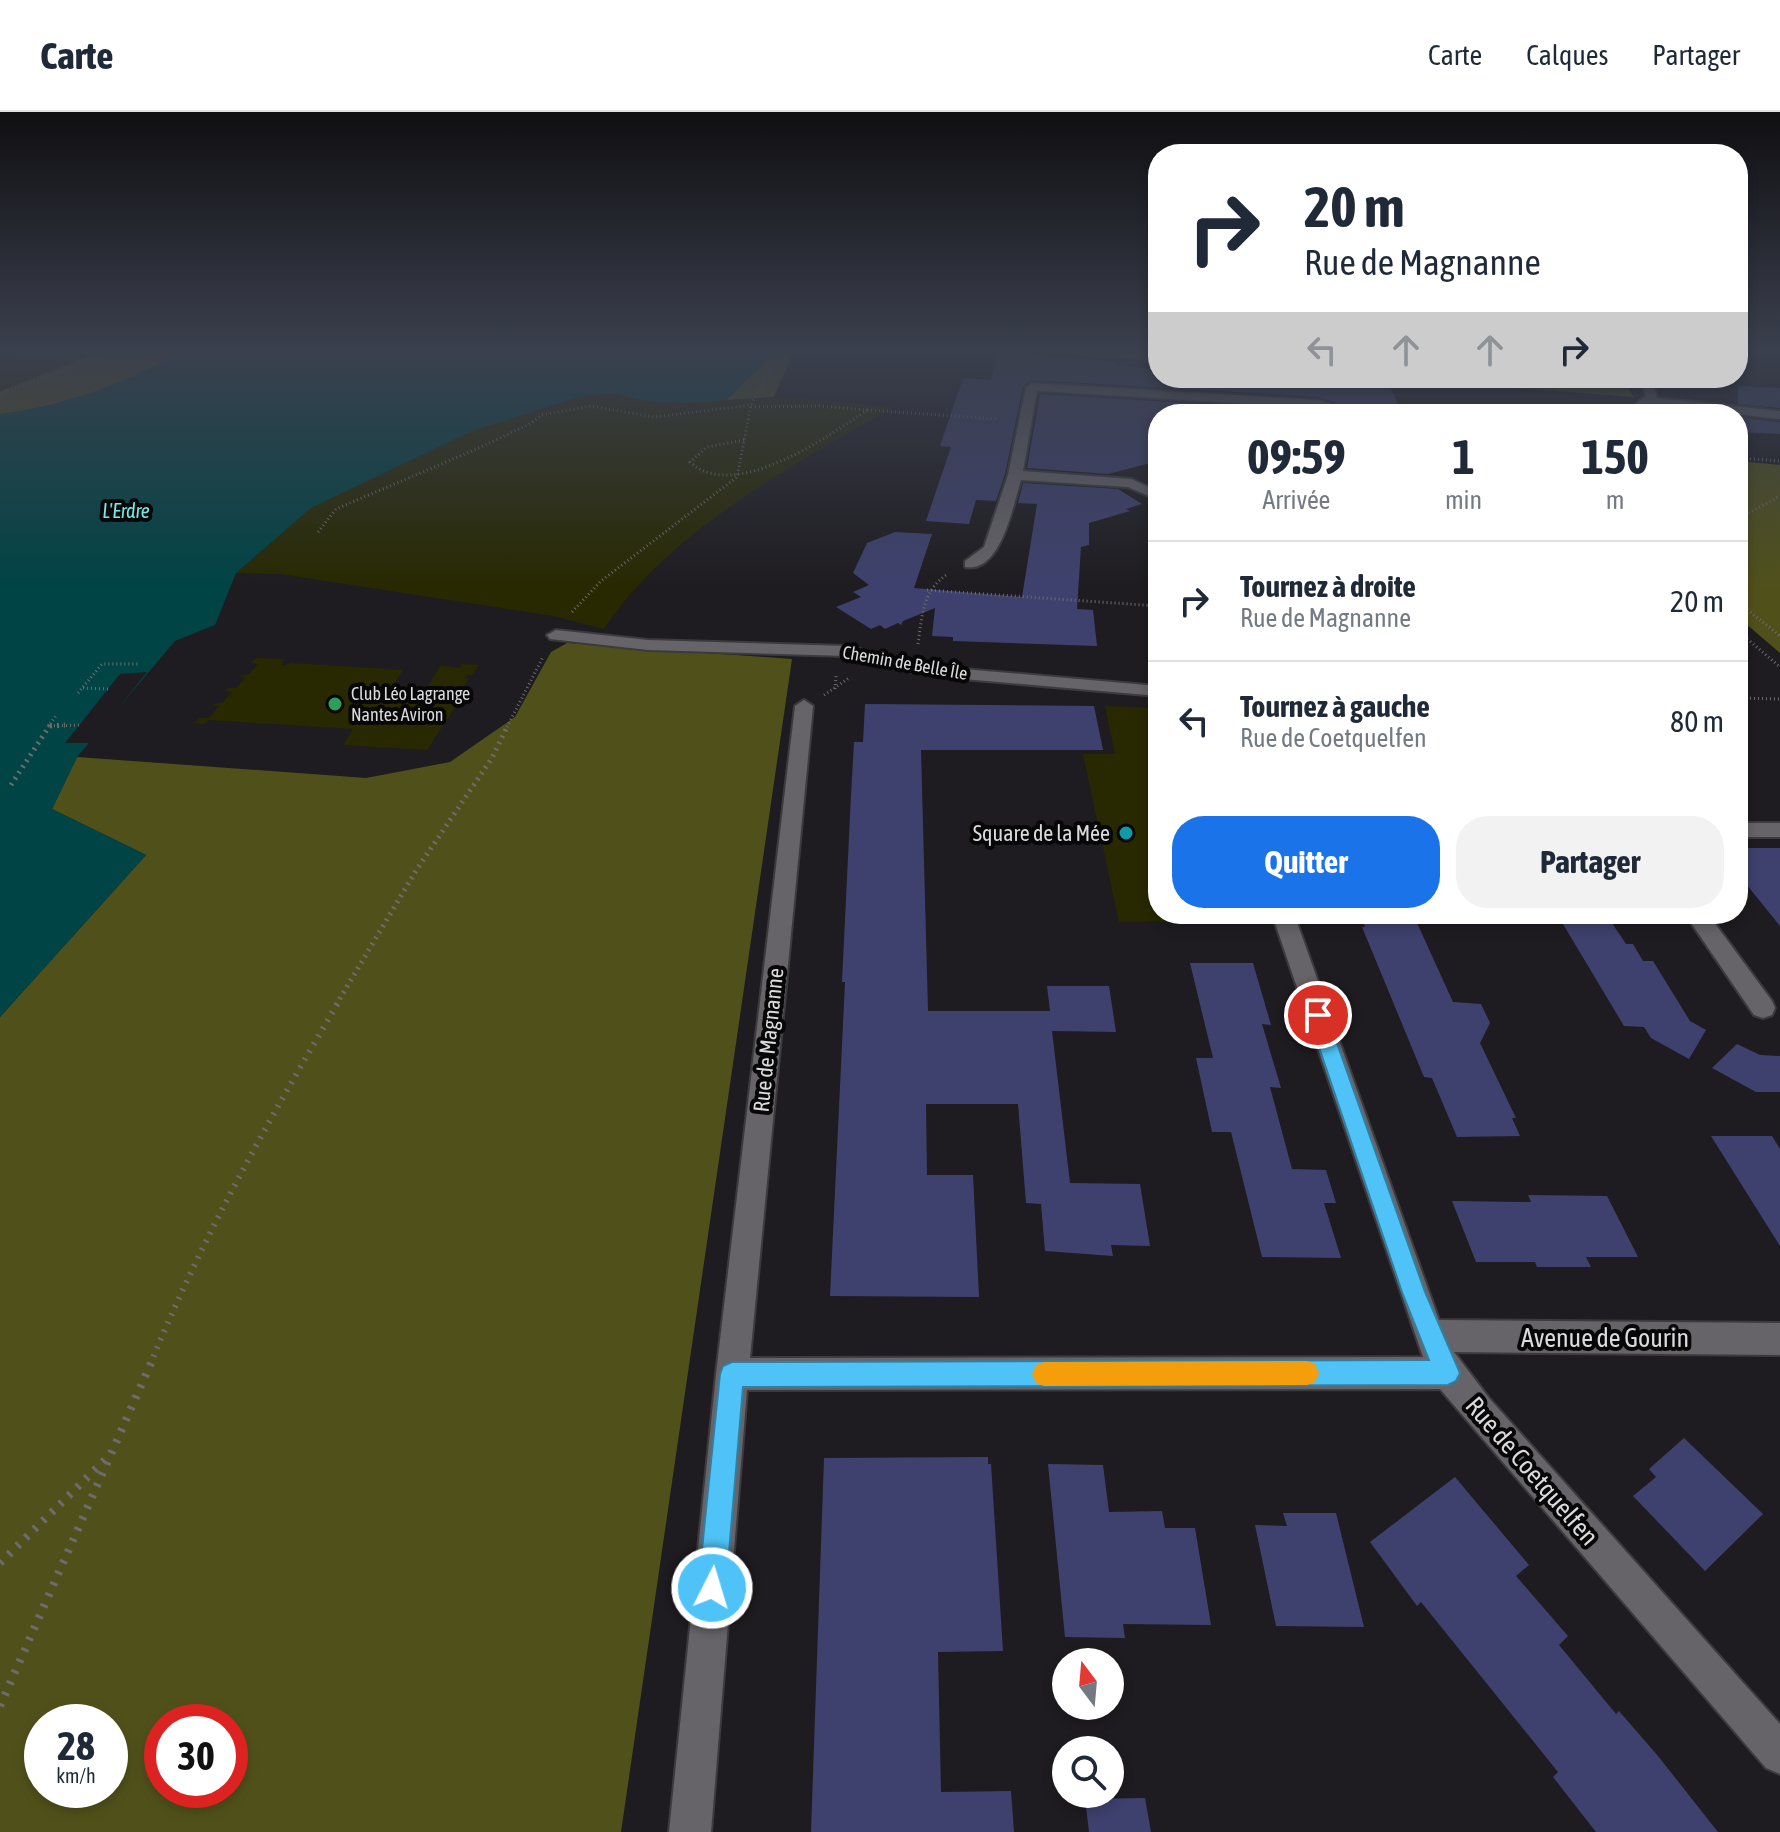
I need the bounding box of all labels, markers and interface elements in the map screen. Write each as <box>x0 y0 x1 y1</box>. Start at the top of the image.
text: Carte <box>40 34 113 77</box>
text: Carte <box>1428 39 1482 71</box>
text: Calques <box>1526 39 1608 71</box>
text: Partager <box>1652 39 1740 71</box>
text: 20 m <box>1304 175 1405 239</box>
icon: right <box>1172 176 1276 280</box>
text: Rue de Magnanne <box>1304 241 1541 283</box>
icon: left <box>1300 328 1344 372</box>
icon: ahead <box>1384 328 1428 372</box>
icon: ahead <box>1468 328 1512 372</box>
icon: right <box>1552 328 1596 372</box>
text: 09:59 <box>1247 429 1346 484</box>
text: 1 <box>1452 429 1475 484</box>
text: 150 <box>1581 429 1649 484</box>
text: Arrivée <box>1262 485 1330 515</box>
text: min <box>1445 485 1482 515</box>
text: m <box>1606 485 1624 515</box>
water label: L'Erdre <box>102 499 150 522</box>
text: Tournez à droite <box>1240 569 1416 603</box>
icon: right <box>1172 579 1216 623</box>
text: 20 m <box>1670 584 1724 618</box>
text: Rue de Magnanne <box>1240 603 1411 633</box>
street label: Chemin de Belle Île <box>841 641 969 684</box>
place label: Club Léo Lagrange Nantes Aviron <box>351 683 470 725</box>
text: Tournez à gauche <box>1240 689 1430 723</box>
marker: Club Léo Lagrange Nantes Aviron <box>326 695 344 713</box>
icon: left <box>1172 699 1216 743</box>
text: 80 m <box>1670 704 1724 738</box>
text: Rue de Coetquelfen <box>1240 723 1427 753</box>
button: Quitter <box>1172 816 1440 908</box>
button: Partager <box>1456 816 1724 908</box>
place label: Square de la Mée <box>973 820 1110 846</box>
marker: Square de la Mée <box>1117 824 1135 842</box>
street label: Rue de Magnanne <box>748 967 788 1113</box>
pin <box>1284 981 1352 1049</box>
icon: arrive <box>1296 993 1340 1037</box>
street label: Avenue de Gourin <box>1521 1323 1689 1353</box>
street label: Rue de Coetquelfen <box>1459 1391 1605 1551</box>
position arrow <box>670 1546 754 1630</box>
north arrow <box>1052 1648 1124 1720</box>
map controls <box>1052 1648 1124 1808</box>
speed limit sign: 30 <box>144 1704 248 1808</box>
text: 28 <box>57 1723 95 1768</box>
button: search <box>1052 1736 1124 1808</box>
text: km/h <box>56 1764 96 1787</box>

